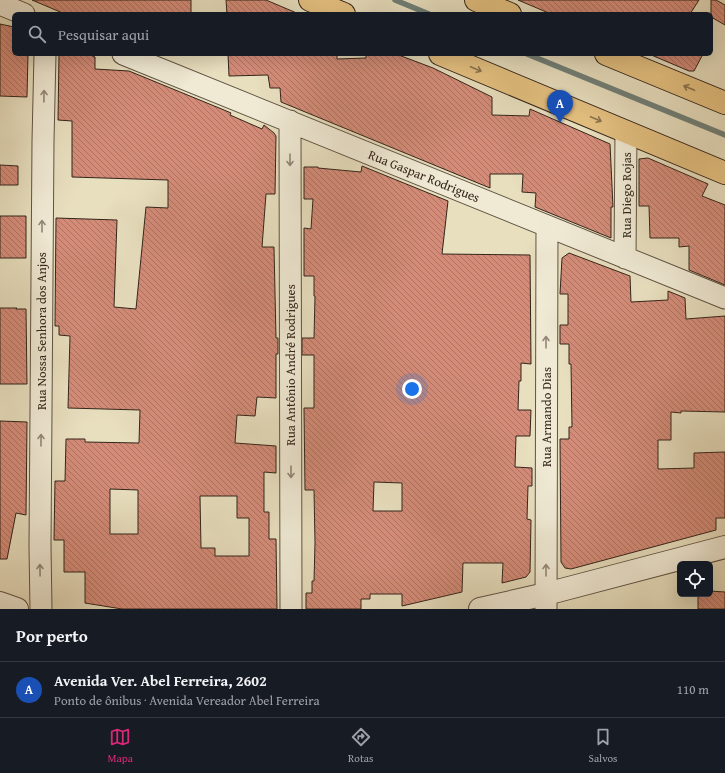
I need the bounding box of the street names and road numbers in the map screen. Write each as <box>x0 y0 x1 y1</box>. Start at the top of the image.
street label: Rua Gaspar Rodrigues <box>365 145 483 207</box>
street label: Rua Diego Rojas <box>617 152 636 238</box>
street label: Rua Nossa Senhora dos Anjos <box>32 252 51 410</box>
street label: Rua Antônio André Rodrigues <box>281 284 300 446</box>
street label: Rua Armando Dias <box>537 367 556 467</box>

